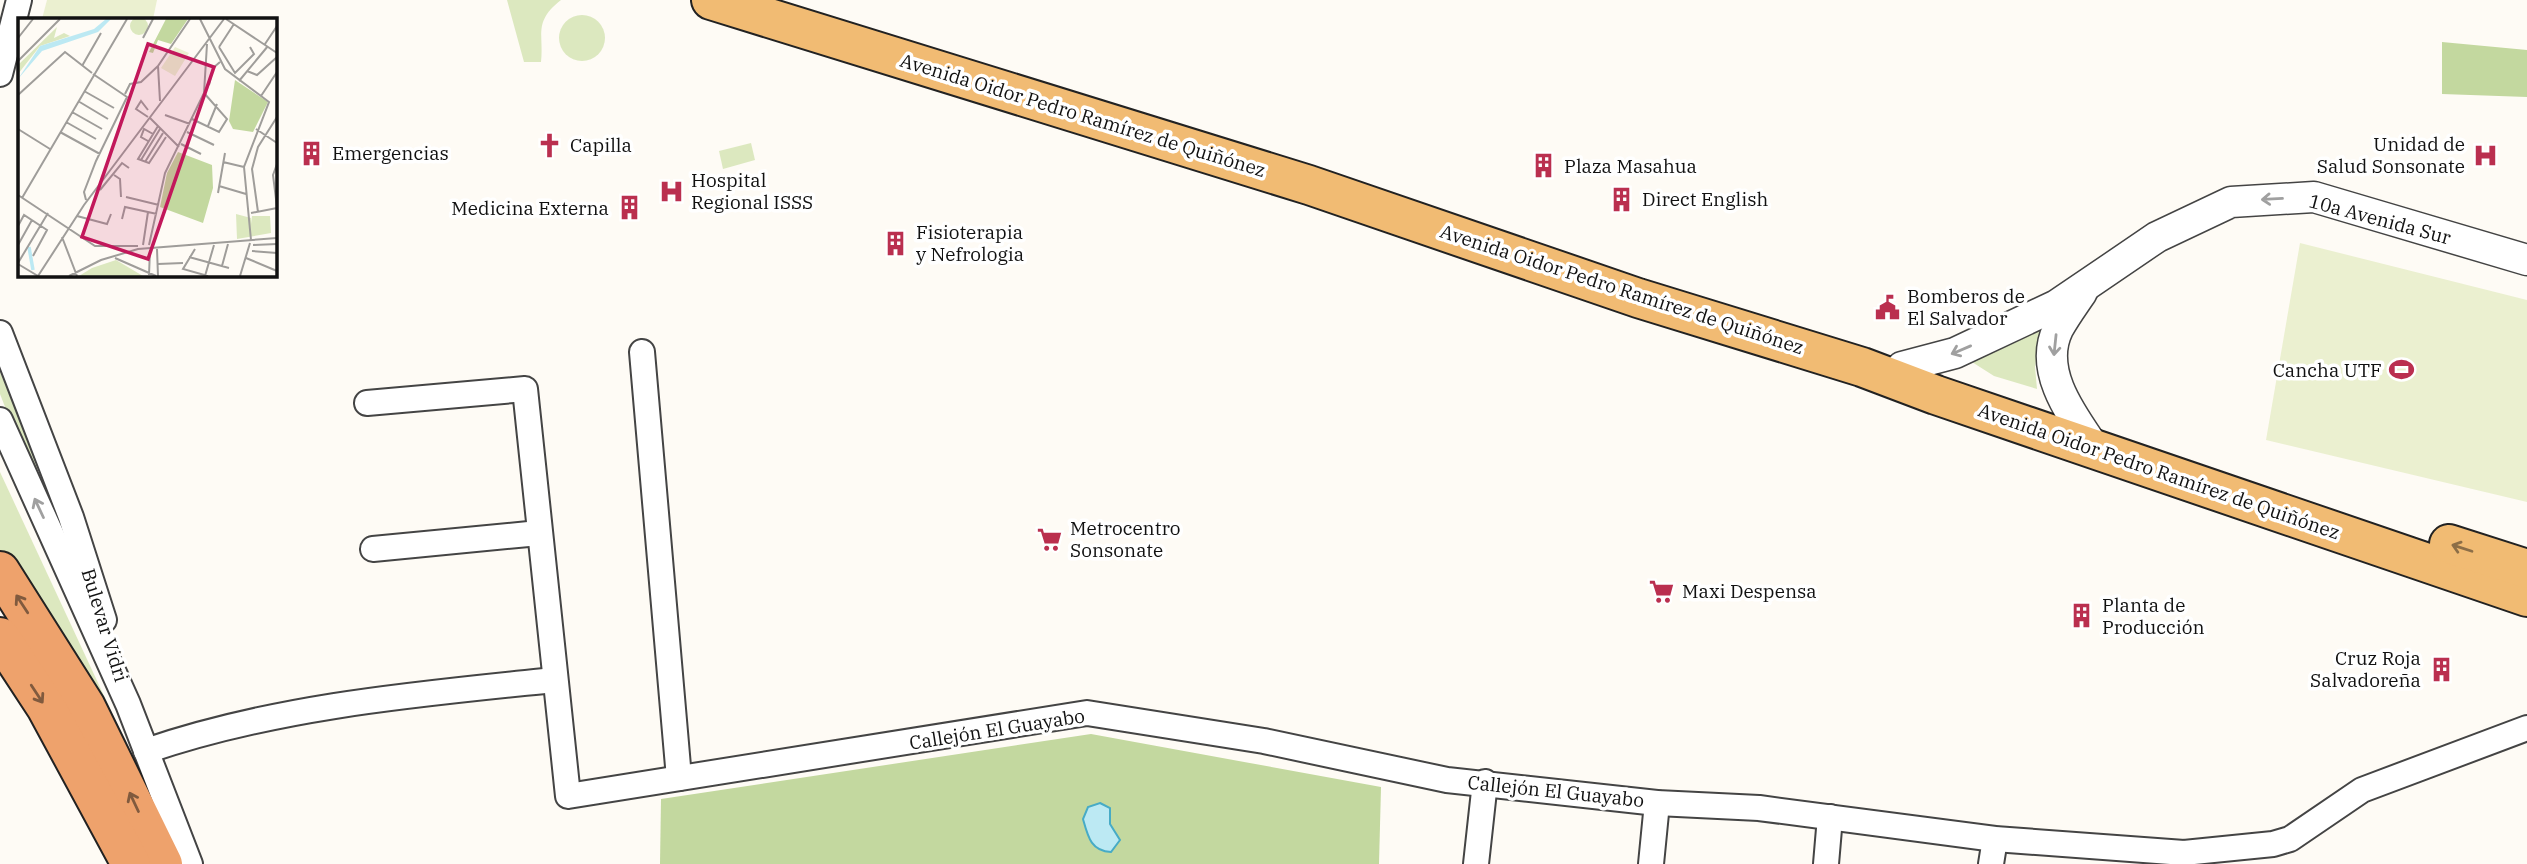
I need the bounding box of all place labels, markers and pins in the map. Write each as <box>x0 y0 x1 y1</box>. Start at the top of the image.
church icon: Capilla <box>536 131 564 159</box>
place label: Unidad de Salud Sonsonate <box>2317 132 2465 178</box>
place label: Capilla <box>570 133 632 157</box>
building icon: Emergencias <box>298 139 326 167</box>
place label: Emergencias <box>332 141 449 165</box>
hospital icon: Unidad de Salud Sonsonate <box>2471 141 2499 169</box>
building icon: Plaza Masahua <box>1530 152 1558 180</box>
place label: Plaza Masahua <box>1564 154 1697 178</box>
place label: Hospital Regional ISSS <box>691 168 813 214</box>
hospital icon: Hospital Regional ISSS <box>657 177 685 205</box>
building icon: Direct English <box>1608 185 1636 213</box>
place label: Direct English <box>1642 187 1769 211</box>
building icon: Medicina Externa <box>615 194 643 222</box>
place label: Medicina Externa <box>451 196 609 220</box>
place label: Fisioterapia y Nefrologia <box>916 220 1024 266</box>
building icon: Fisioterapia y Nefrologia <box>882 229 910 257</box>
place label: Bomberos de El Salvador <box>1907 284 2025 330</box>
public building icon: Bomberos de El Salvador <box>1873 293 1901 321</box>
sports icon: Cancha UTF <box>2388 356 2416 384</box>
place label: Cancha UTF <box>2273 358 2382 382</box>
place label: Metrocentro Sonsonate <box>1070 516 1181 562</box>
supermarket icon: Metrocentro Sonsonate <box>1036 525 1064 553</box>
supermarket icon: Maxi Despensa <box>1648 577 1676 605</box>
place label: Maxi Despensa <box>1682 579 1817 603</box>
place label: Planta de Producción <box>2102 593 2205 639</box>
building icon: Planta de Producción <box>2068 602 2096 630</box>
place label: Cruz Roja Salvadoreña <box>2310 646 2421 692</box>
building icon: Cruz Roja Salvadoreña <box>2427 655 2455 683</box>

